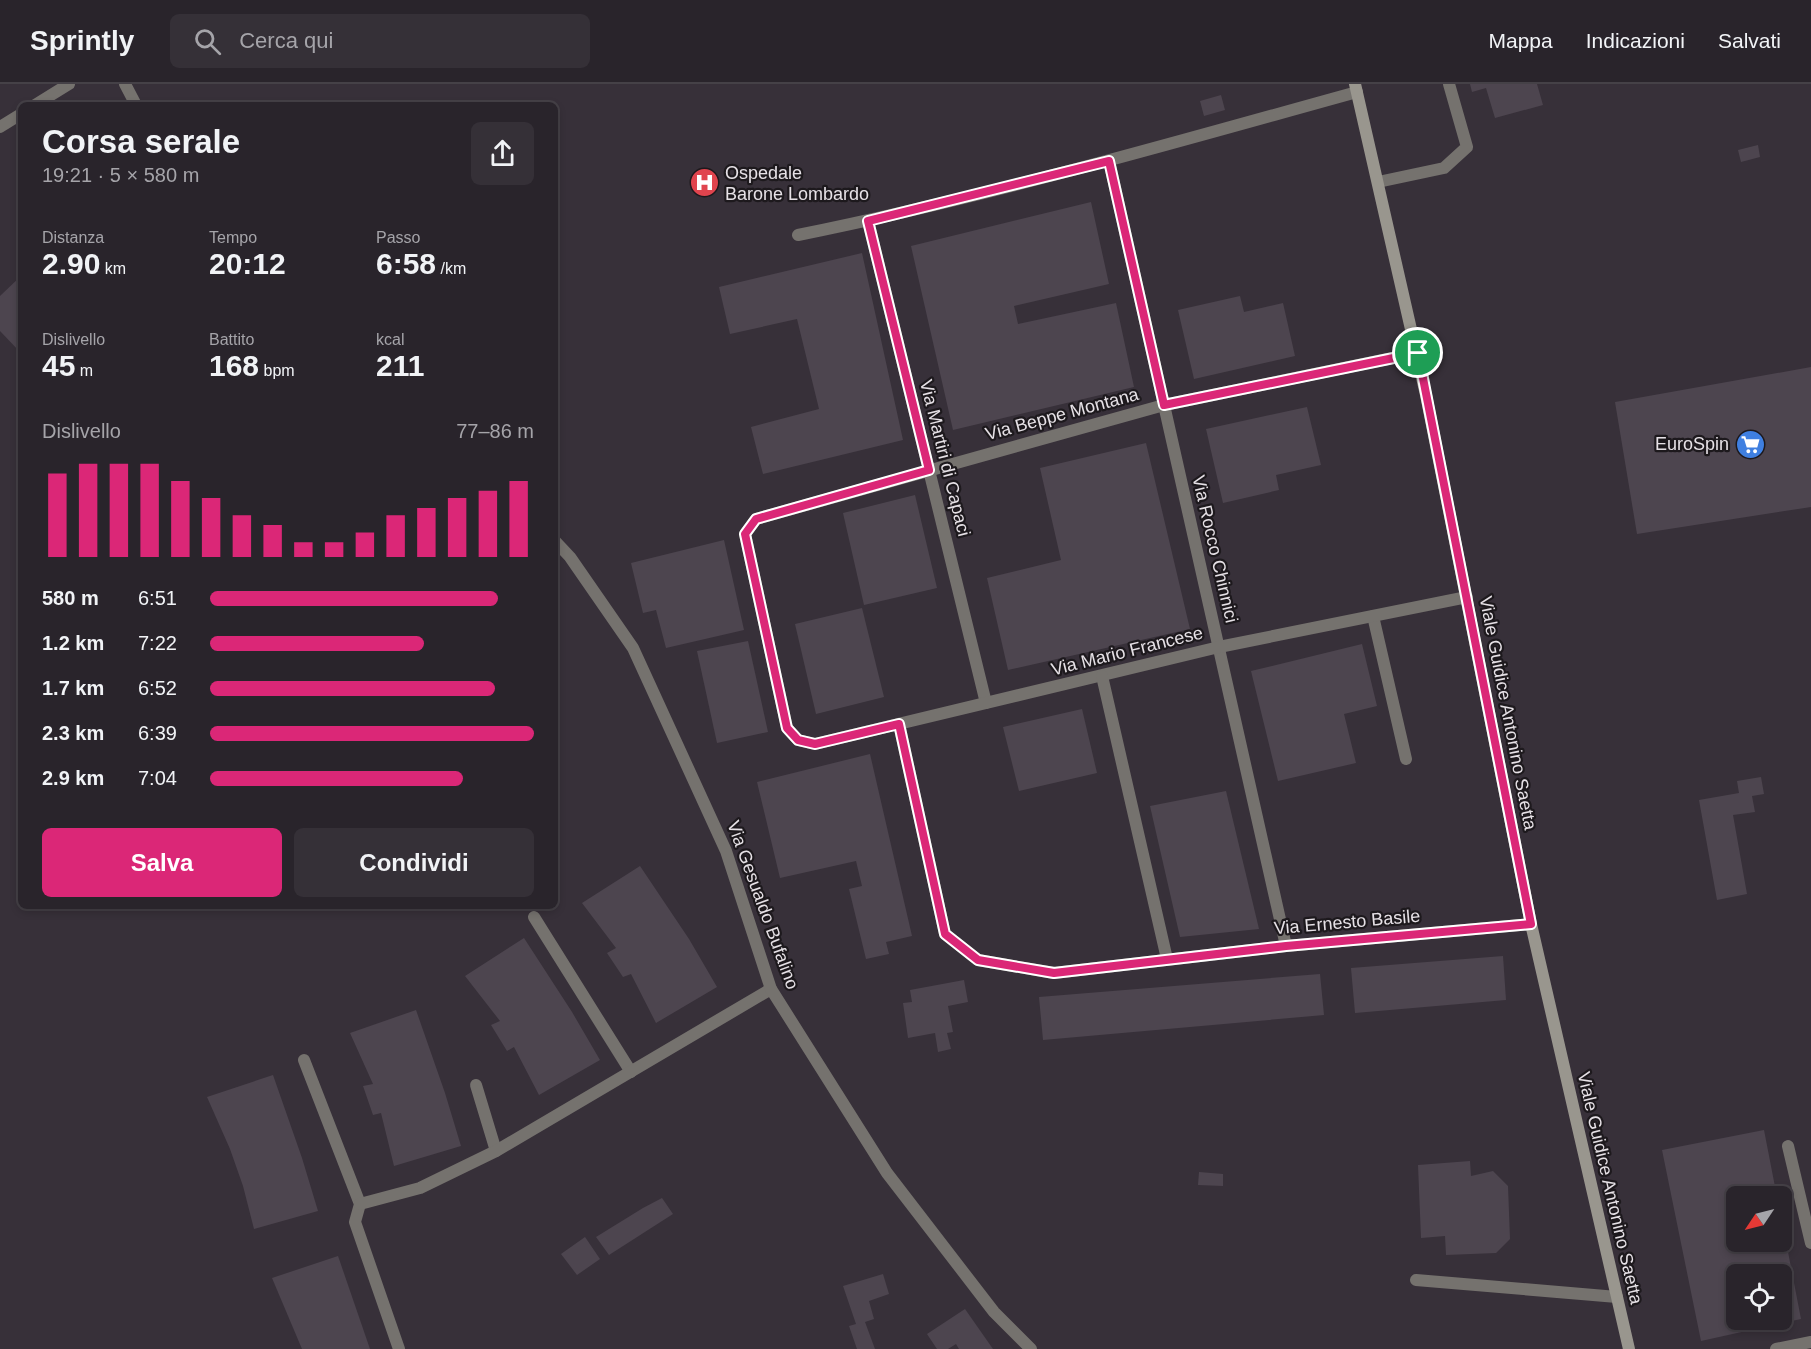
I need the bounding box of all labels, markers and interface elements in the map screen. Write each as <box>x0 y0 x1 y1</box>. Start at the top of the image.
search box <box>170 14 590 68</box>
text: Sprintly <box>30 25 134 56</box>
icon: search <box>191 25 224 58</box>
text: Cerca qui <box>239 28 333 53</box>
text: Mappa <box>1489 29 1553 52</box>
text: Indicazioni <box>1586 29 1685 52</box>
text: Salvati <box>1718 29 1781 52</box>
button: share <box>471 122 534 185</box>
text: Corsa serale <box>42 123 240 160</box>
place label: Ospedale Barone Lombardo <box>725 163 869 204</box>
text: 19:21 · 5 × 580 m <box>42 164 199 186</box>
hospital icon: Ospedale Barone Lombardo <box>688 167 720 199</box>
text: Distanza <box>42 229 104 246</box>
text: Tempo <box>209 229 257 246</box>
text: Passo <box>376 229 420 246</box>
text: 2.90 <box>42 247 100 280</box>
text: 20:12 <box>209 247 286 280</box>
text: 6:58 <box>376 247 436 280</box>
text: km <box>100 260 126 277</box>
text: /km <box>436 260 466 277</box>
pin <box>1392 327 1443 378</box>
text: Dislivello <box>42 331 105 348</box>
text: Battito <box>209 331 254 348</box>
text: kcal <box>376 331 404 348</box>
icon: arrive <box>1401 336 1434 369</box>
text: 45 <box>42 349 75 382</box>
text: 168 <box>209 349 259 382</box>
text: 211 <box>376 349 424 382</box>
text: m <box>75 362 93 379</box>
text: bpm <box>259 362 295 379</box>
street label: Via Martiri di Capaci <box>916 378 974 538</box>
street label: Via Beppe Montana <box>983 384 1142 444</box>
text: Dislivello <box>42 420 121 442</box>
text: 77–86 m <box>456 420 534 442</box>
supermarket icon: EuroSpin <box>1734 428 1766 460</box>
place label: EuroSpin <box>1655 434 1729 454</box>
street label: Via Rocco Chinnici <box>1188 473 1242 625</box>
text: 580 m <box>42 587 99 609</box>
text: 6:51 <box>138 587 177 609</box>
street label: Viale Guidice Antonino Saetta <box>1475 594 1541 833</box>
street label: Via Mario Francese <box>1049 622 1205 680</box>
text: 1.2 km <box>42 632 104 654</box>
text: 7:22 <box>138 632 177 654</box>
text: 1.7 km <box>42 677 104 699</box>
text: 6:52 <box>138 677 177 699</box>
text: 2.3 km <box>42 722 104 744</box>
text: 6:39 <box>138 722 177 744</box>
text: 2.9 km <box>42 767 104 789</box>
text: 7:04 <box>138 767 177 789</box>
street label: Via Gesualdo Bufalino <box>723 818 803 992</box>
button: Salva <box>42 828 282 897</box>
button: Condividi <box>294 828 534 897</box>
street label: Via Ernesto Basile <box>1273 906 1421 938</box>
street label: Viale Guidice Antonino Saetta <box>1574 1070 1647 1307</box>
north arrow <box>1726 1186 1792 1252</box>
map controls <box>1726 1186 1792 1330</box>
button: locate <box>1726 1264 1792 1330</box>

